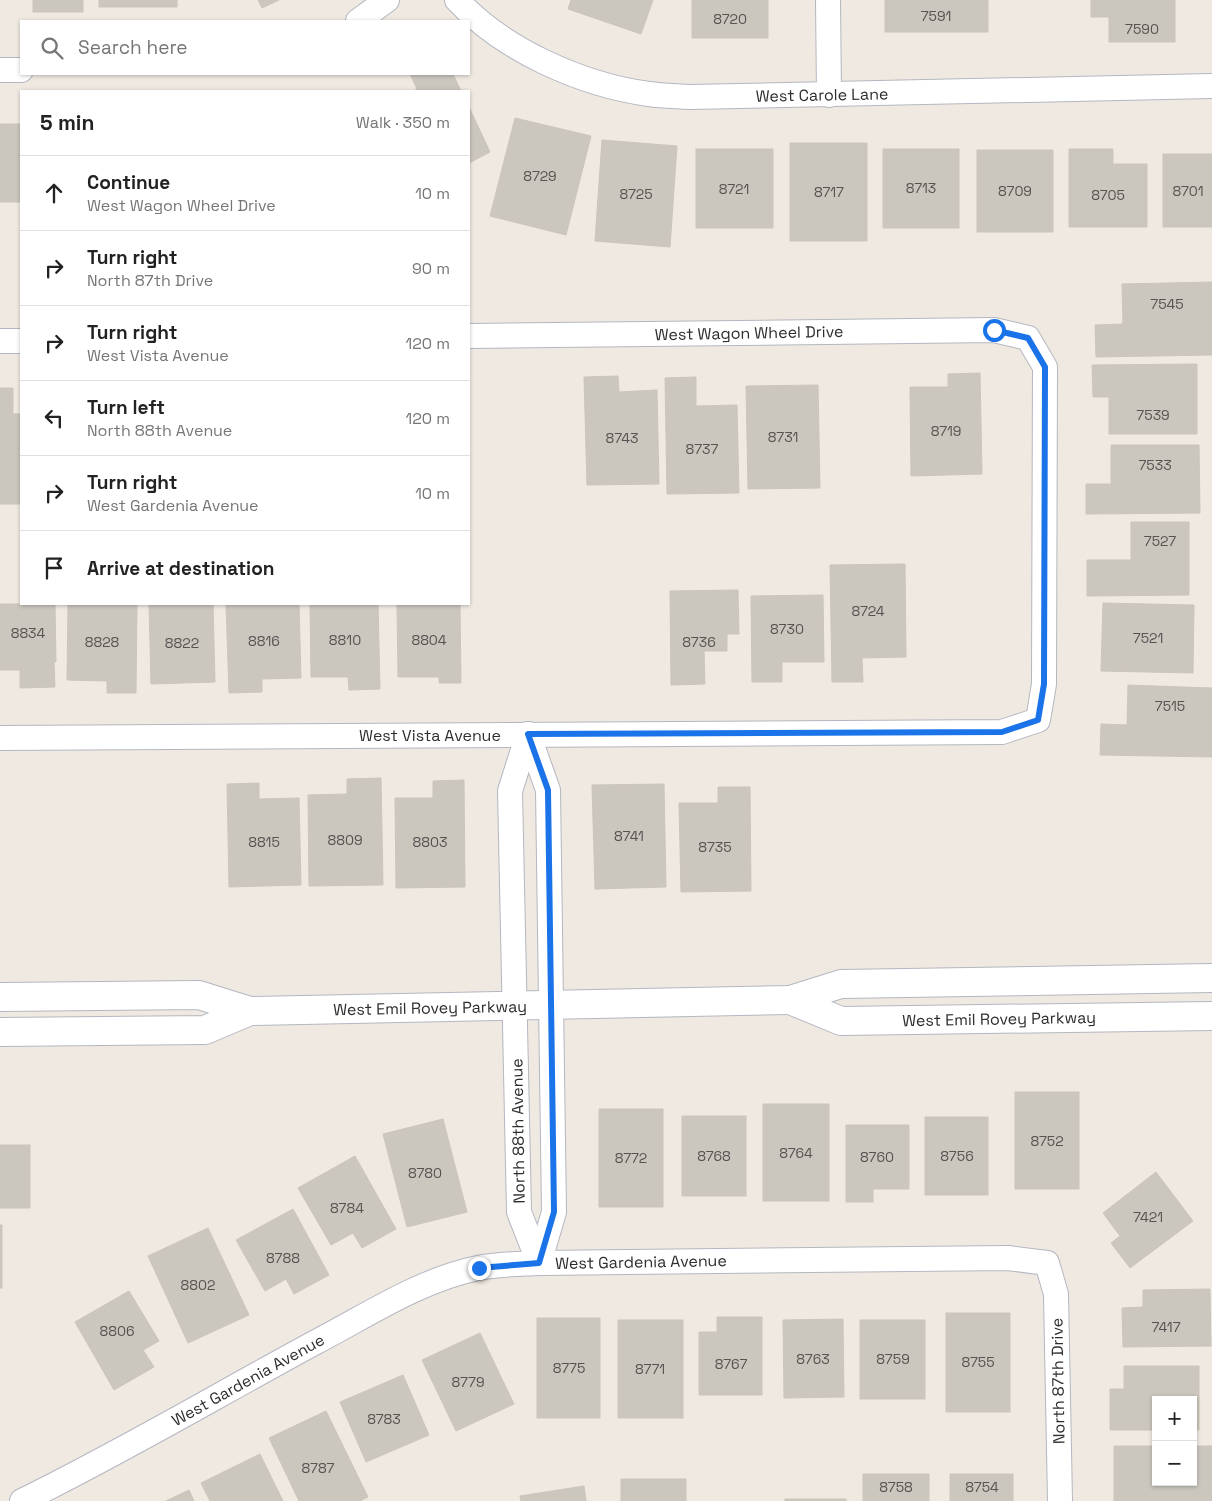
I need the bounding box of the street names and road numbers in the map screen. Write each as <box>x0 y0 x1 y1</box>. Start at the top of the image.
street label: West Carole Lane <box>755 83 889 107</box>
street label: West Wagon Wheel Drive <box>654 321 844 345</box>
street label: West Vista Avenue <box>359 725 501 746</box>
street label: West Emil Rovey Parkway <box>333 996 527 1020</box>
street label: West Emil Rovey Parkway <box>902 1007 1096 1031</box>
street label: North 88th Avenue <box>506 1058 530 1204</box>
street label: West Gardenia Avenue <box>555 1250 727 1274</box>
street label: North 87th Drive <box>1046 1318 1070 1444</box>
street label: West Gardenia Avenue <box>168 1329 328 1431</box>

